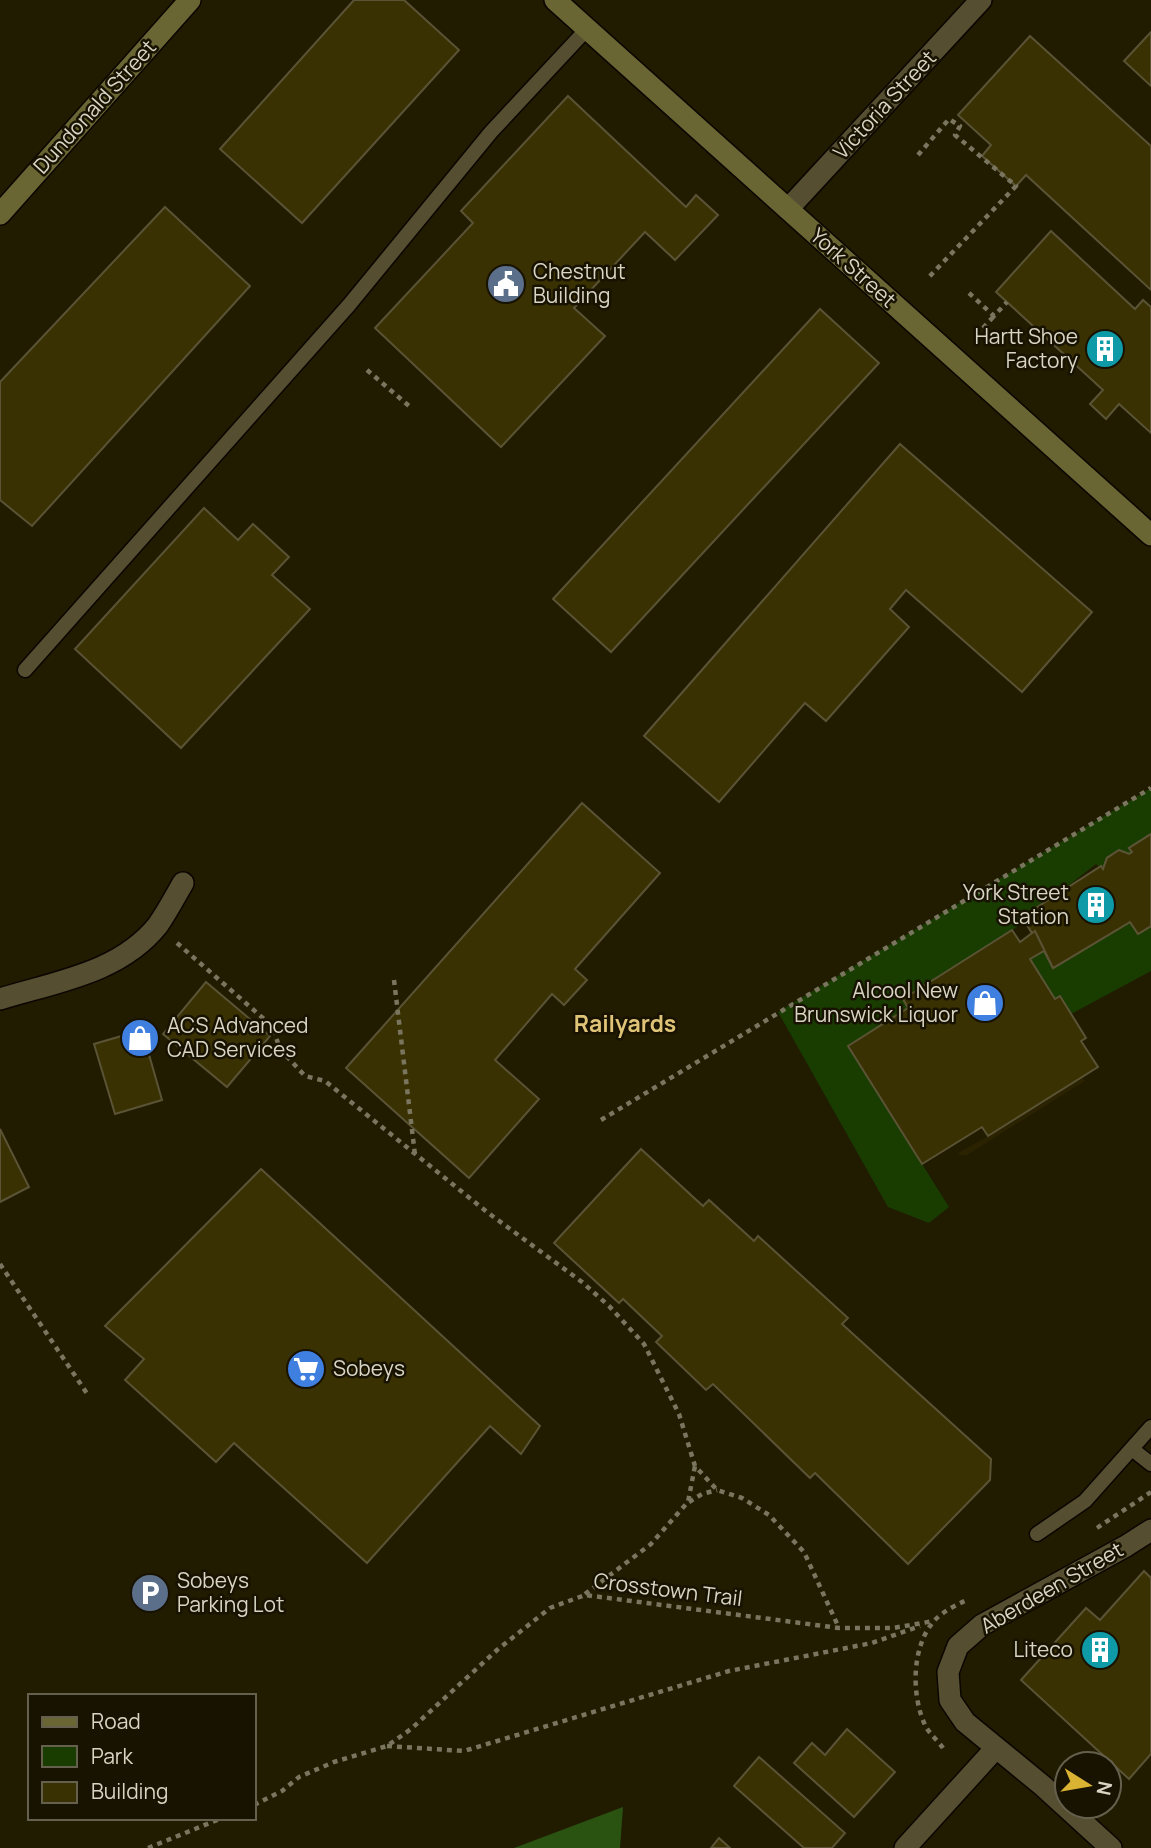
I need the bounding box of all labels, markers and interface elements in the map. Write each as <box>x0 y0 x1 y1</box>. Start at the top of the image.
street label: Dundonald Street <box>27 33 162 179</box>
street label: Victoria Street <box>827 44 942 165</box>
street label: York Street <box>805 221 903 313</box>
place label: Chestnut Building <box>533 257 626 309</box>
public building icon: Chestnut Building <box>485 263 527 305</box>
place label: Hartt Shoe Factory <box>975 322 1078 374</box>
building icon: Hartt Shoe Factory <box>1084 328 1126 370</box>
place label: York Street Station <box>963 878 1069 930</box>
building icon: York Street Station <box>1075 884 1117 926</box>
place label: Alcool New Brunswick Liquor <box>794 976 958 1028</box>
shop icon: Alcool New Brunswick Liquor <box>964 982 1006 1024</box>
district label: Railyards <box>574 1007 676 1039</box>
place label: ACS Advanced CAD Services <box>167 1011 309 1063</box>
shop icon: ACS Advanced CAD Services <box>119 1017 161 1059</box>
supermarket icon: Sobeys <box>285 1348 327 1390</box>
place label: Sobeys <box>333 1354 405 1382</box>
street label: Aberdeen Street <box>975 1535 1128 1639</box>
place label: Sobeys Parking Lot <box>177 1566 284 1618</box>
street label: Crosstown Trail <box>592 1566 744 1612</box>
parking icon: Sobeys Parking Lot <box>129 1572 171 1614</box>
building icon: Liteco <box>1079 1629 1121 1671</box>
place label: Liteco <box>1013 1635 1073 1663</box>
legend <box>28 1694 256 1820</box>
text: Road <box>91 1707 141 1735</box>
text: Park <box>91 1742 133 1770</box>
north arrow <box>1053 1750 1123 1820</box>
text: Building <box>91 1777 168 1805</box>
text: N <box>1091 1779 1119 1797</box>

